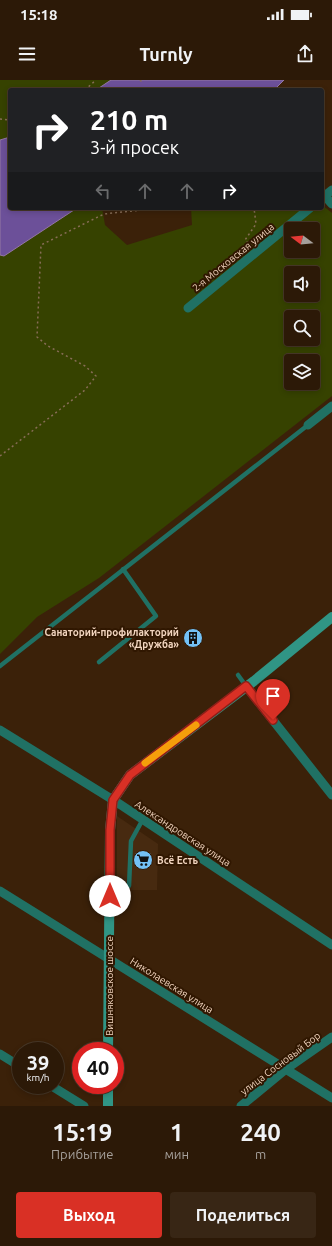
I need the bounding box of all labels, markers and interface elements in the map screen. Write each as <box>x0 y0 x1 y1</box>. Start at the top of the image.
text: 15:18 <box>20 6 58 23</box>
icon: menu <box>16 43 38 65</box>
icon: share <box>294 43 316 65</box>
text: Turnly <box>139 44 193 64</box>
icon: right <box>24 104 76 156</box>
text: 210 m <box>90 104 168 135</box>
text: 3-й просек <box>90 137 179 157</box>
icon: left <box>92 180 114 202</box>
icon: ahead <box>134 180 156 202</box>
icon: ahead <box>176 180 198 202</box>
icon: right <box>218 180 240 202</box>
street label: 2-я Московская улица <box>190 221 276 294</box>
north arrow <box>284 222 320 258</box>
map controls <box>284 222 320 390</box>
button: sound <box>284 266 320 302</box>
button: search <box>284 310 320 346</box>
button: layers <box>284 354 320 390</box>
place label: Санаторий-профилакторий «Дружба» <box>45 627 179 650</box>
building icon: Санаторий-профилакторий «Дружба» <box>182 627 204 649</box>
pin <box>256 679 290 720</box>
icon: arrive <box>262 685 284 707</box>
street label: Александровская улица <box>133 798 233 868</box>
supermarket icon: Всё Есть <box>132 849 154 871</box>
place label: Всё Есть <box>157 855 199 866</box>
position arrow <box>89 875 131 917</box>
street label: Вишняковское шоссе <box>104 936 115 1036</box>
street label: Николаевская улица <box>128 955 215 1015</box>
street label: улица Сосновый Бор <box>238 1030 322 1097</box>
speed limit sign: 40 <box>72 1042 124 1094</box>
text: 39 <box>27 1051 49 1074</box>
text: km/h <box>26 1072 50 1083</box>
text: 15:19 <box>52 1119 112 1146</box>
text: 1 <box>170 1119 184 1146</box>
text: 240 <box>240 1119 281 1146</box>
text: Прибытие <box>51 1147 113 1161</box>
text: мин <box>164 1147 189 1161</box>
text: m <box>255 1147 266 1161</box>
button: Выход <box>16 1192 162 1238</box>
button: Поделиться <box>170 1192 316 1238</box>

